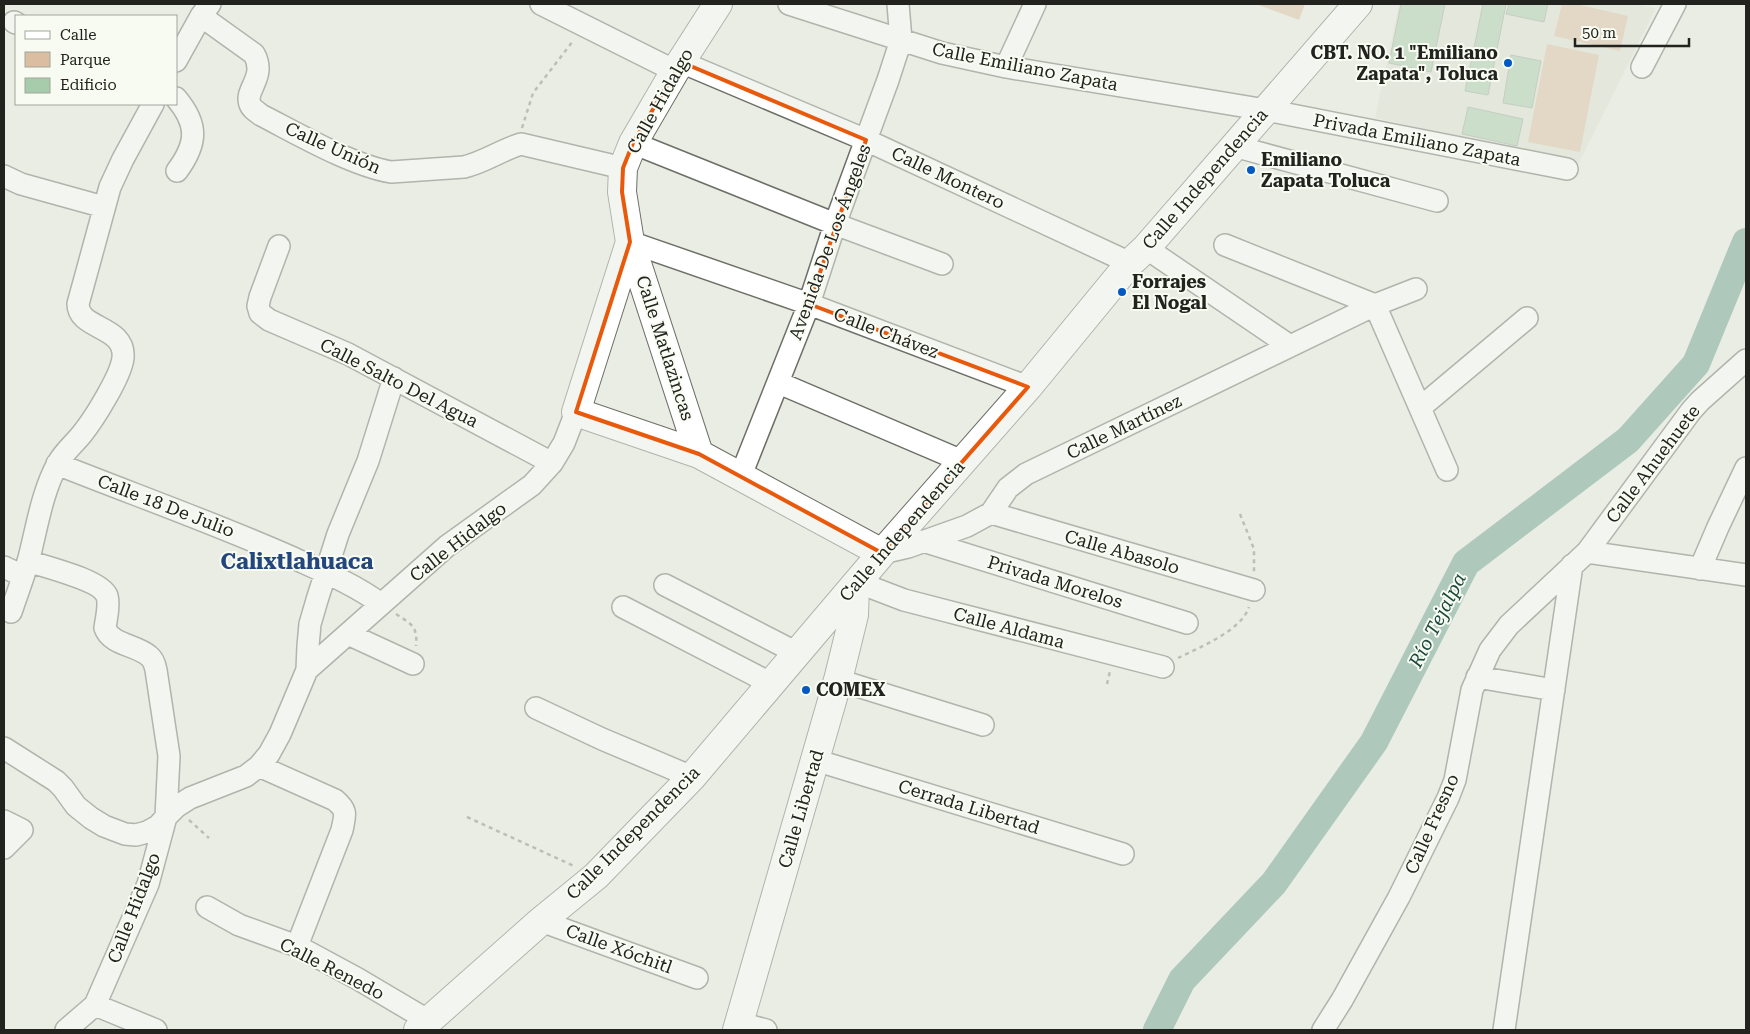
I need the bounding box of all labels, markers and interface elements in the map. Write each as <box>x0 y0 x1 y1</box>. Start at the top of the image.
legend <box>15 15 178 105</box>
scale bar <box>1575 15 1689 47</box>
text: 50 m <box>1582 24 1617 42</box>
text: Calle <box>60 26 96 44</box>
street label: Calle Emiliano Zapata <box>930 38 1120 95</box>
place label: CBT. NO. 1 "Emiliano Zapata", Toluca <box>1311 42 1498 84</box>
street label: Calle Hidalgo <box>622 45 697 157</box>
text: Parque <box>60 51 111 69</box>
marker: CBT. NO. 1 "Emiliano Zapata", Toluca <box>1502 57 1514 69</box>
text: Edificio <box>60 76 117 94</box>
street label: Calle Independencia <box>1138 104 1272 253</box>
street label: Privada Emiliano Zapata <box>1312 109 1523 170</box>
street label: Calle Unión <box>282 117 385 178</box>
street label: Avenida De Los Ángeles <box>784 141 875 343</box>
street label: Calle Montero <box>888 142 1008 213</box>
place label: Emiliano Zapata Toluca <box>1261 149 1391 191</box>
marker: Emiliano Zapata Toluca <box>1245 164 1257 176</box>
place label: Forrajes El Nogal <box>1132 271 1207 313</box>
street label: Calle Matlazincas <box>632 273 699 423</box>
marker: Forrajes El Nogal <box>1116 286 1128 298</box>
street label: Calle Chávez <box>831 303 942 362</box>
street label: Calle Salto Del Agua <box>317 334 482 432</box>
street label: Calle Martínez <box>1063 389 1185 463</box>
street label: Calle Ahuehuete <box>1601 400 1704 527</box>
street label: Calle Independencia <box>835 456 969 605</box>
street label: Calle 18 De Julio <box>95 470 238 541</box>
street label: Calle Hidalgo <box>405 497 510 586</box>
street label: Calle Abasolo <box>1062 525 1182 578</box>
district label: Calixtlahuaca <box>221 549 374 574</box>
street label: Privada Morelos <box>985 551 1125 612</box>
water label: Río Tejalpa <box>1403 569 1471 672</box>
street label: Calle Aldama <box>951 603 1067 652</box>
place label: COMEX <box>816 679 885 700</box>
marker: COMEX <box>800 684 812 696</box>
street label: Calle Libertad <box>774 747 828 870</box>
street label: Calle Independencia <box>562 761 704 904</box>
street label: Calle Fresno <box>1400 771 1463 877</box>
street label: Cerrada Libertad <box>896 775 1043 838</box>
street label: Calle Hidalgo <box>103 850 164 966</box>
street label: Calle Xóchitl <box>563 920 676 978</box>
street label: Calle Renedo <box>276 933 388 1004</box>

